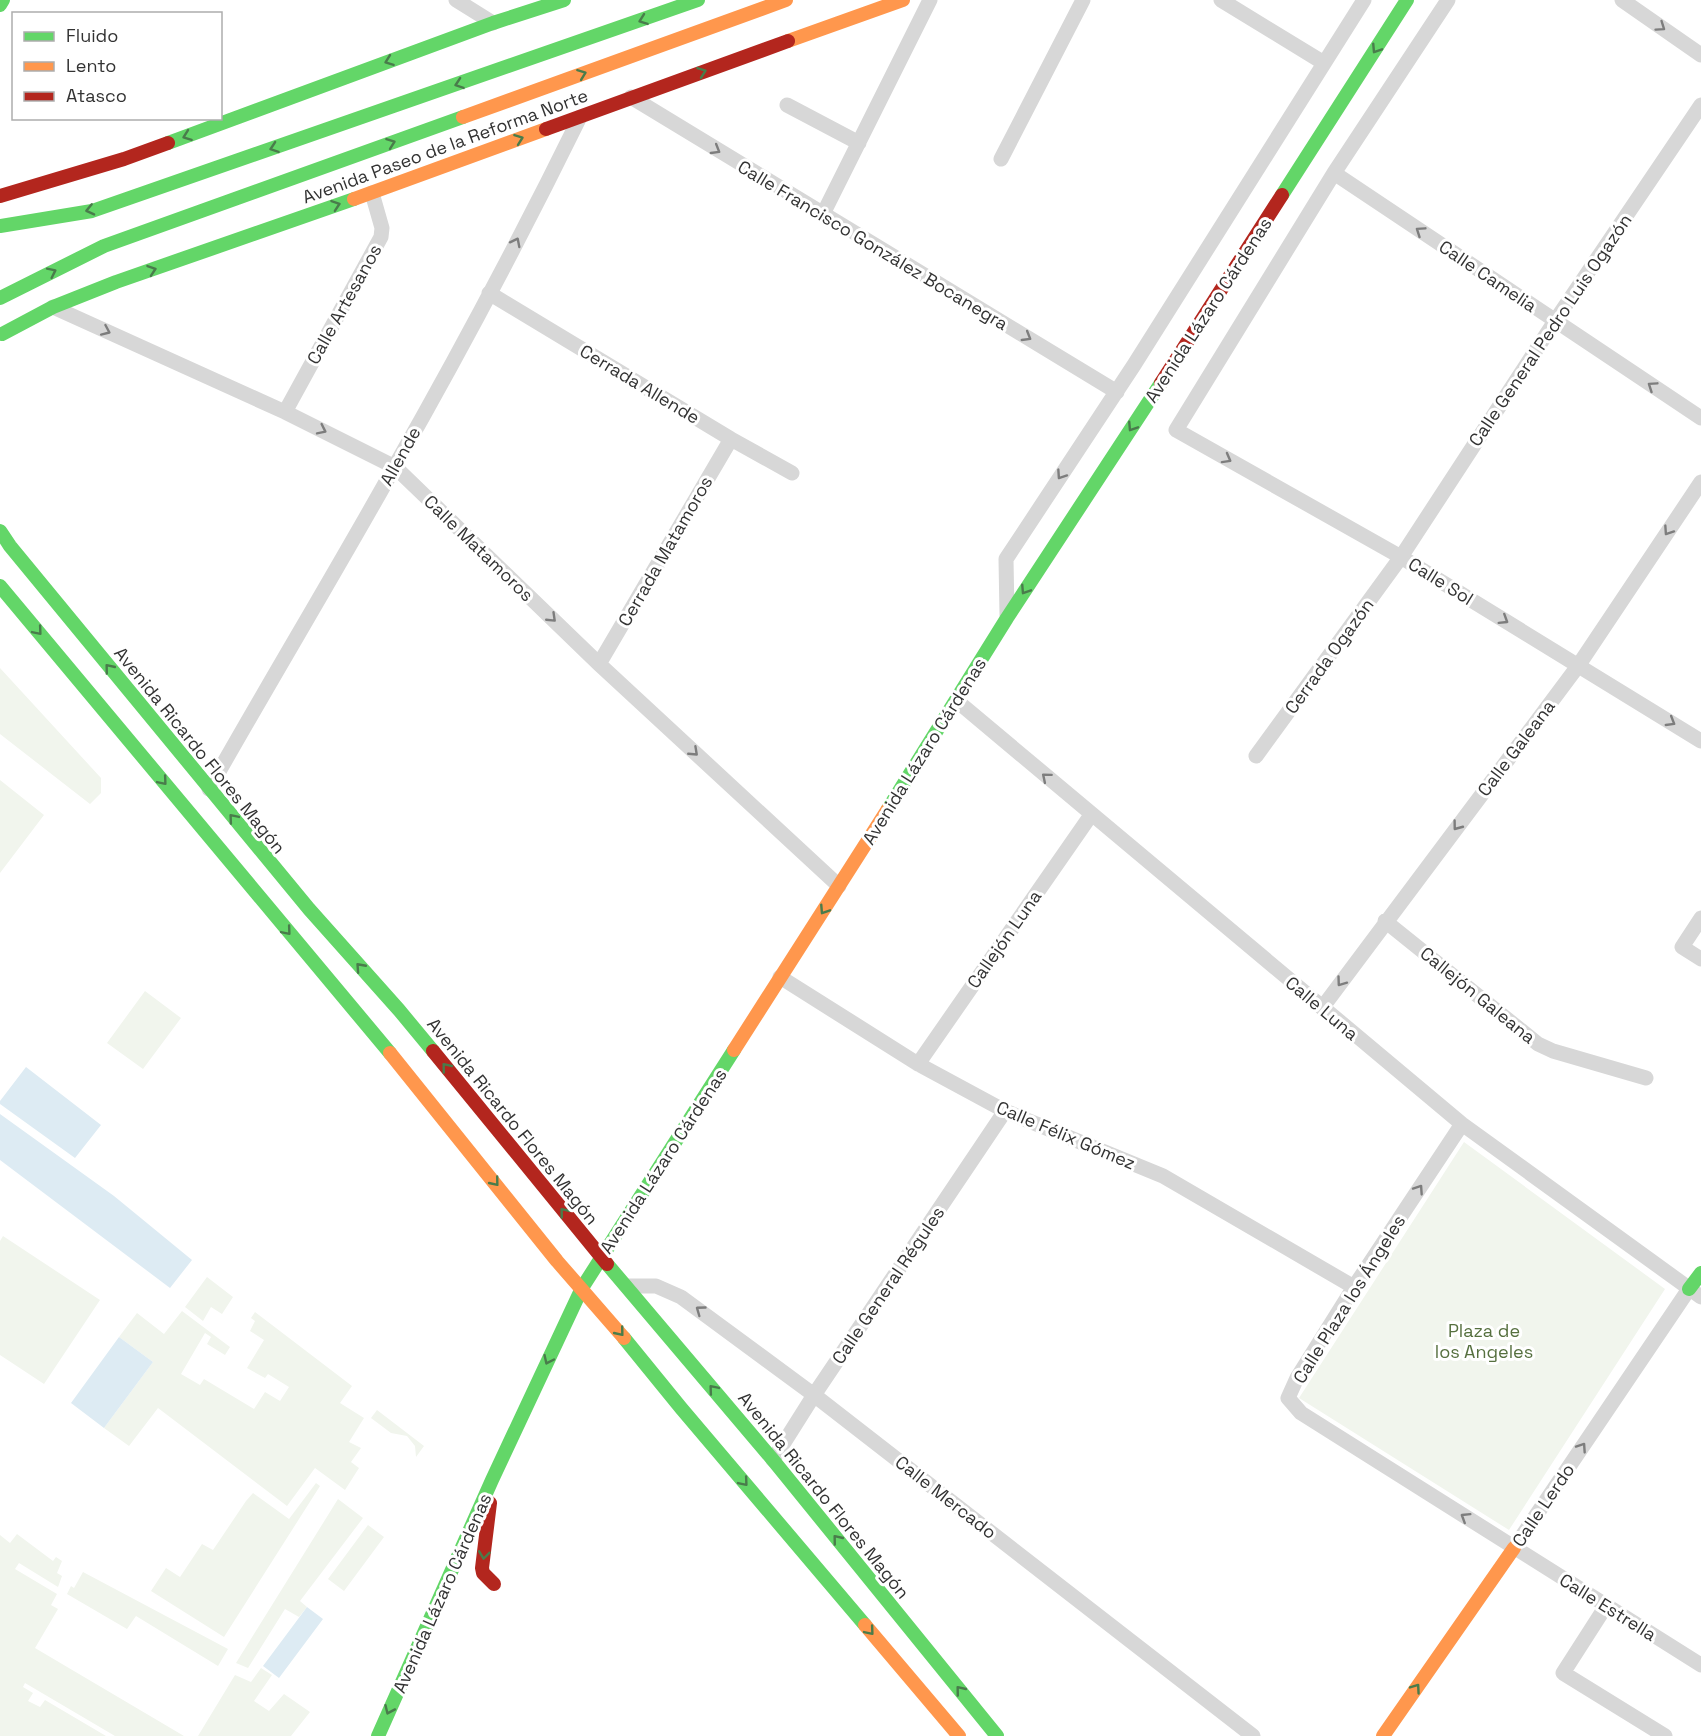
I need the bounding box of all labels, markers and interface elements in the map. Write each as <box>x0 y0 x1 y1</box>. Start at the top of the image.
legend <box>12 12 222 120</box>
one-way arrow <box>638 12 648 25</box>
one-way arrow <box>1655 20 1666 31</box>
text: Fluido <box>66 24 118 47</box>
one-way arrow <box>1372 42 1383 53</box>
text: Lento <box>66 54 116 77</box>
one-way arrow <box>385 54 396 66</box>
one-way arrow <box>696 66 707 79</box>
one-way arrow <box>576 69 587 81</box>
one-way arrow <box>454 77 464 90</box>
text: Atasco <box>66 84 127 107</box>
street label: Avenida Paseo de la Reforma Norte <box>299 84 591 208</box>
one-way arrow <box>182 128 193 141</box>
one-way arrow <box>513 134 524 146</box>
one-way arrow <box>386 138 396 151</box>
one-way arrow <box>269 140 280 153</box>
one-way arrow <box>710 142 720 154</box>
street label: Calle Francisco González Bocanegra <box>734 155 1012 335</box>
one-way arrow <box>330 200 341 213</box>
one-way arrow <box>85 203 95 216</box>
street label: Calle General Pedro Luis Ogazón <box>1463 209 1637 451</box>
street label: Avenida Lázaro Cárdenas <box>1139 213 1277 407</box>
one-way arrow <box>1416 227 1427 238</box>
street label: Calle Camelia <box>1435 235 1541 317</box>
one-way arrow <box>509 237 521 248</box>
street label: Calle Artesanos <box>301 240 387 368</box>
one-way arrow <box>146 265 157 278</box>
one-way arrow <box>46 268 57 279</box>
one-way arrow <box>100 324 111 336</box>
one-way arrow <box>1021 330 1031 342</box>
street label: Cerrada Allende <box>576 339 704 429</box>
one-way arrow <box>1648 382 1659 393</box>
one-way arrow <box>1129 421 1140 432</box>
street label: Allende <box>374 422 426 490</box>
one-way arrow <box>315 423 326 434</box>
one-way arrow <box>1221 452 1231 463</box>
one-way arrow <box>1057 469 1068 480</box>
street label: Cerrada Matamoros <box>613 472 717 630</box>
street label: Calle Matamoros <box>419 490 539 606</box>
one-way arrow <box>1664 525 1676 535</box>
street label: Calle Sol <box>1404 552 1478 610</box>
one-way arrow <box>1021 584 1032 595</box>
street label: Cerrada Ogazón <box>1279 594 1379 718</box>
one-way arrow <box>545 611 555 622</box>
one-way arrow <box>1498 613 1509 624</box>
one-way arrow <box>31 624 42 635</box>
street label: Avenida Ricardo Flores Magón <box>109 642 291 858</box>
street label: Avenida Lázaro Cárdenas <box>857 653 991 849</box>
one-way arrow <box>106 664 117 675</box>
street label: Calle Galeana <box>1472 695 1560 801</box>
one-way arrow <box>1665 715 1675 727</box>
one-way arrow <box>687 745 697 756</box>
one-way arrow <box>1042 773 1053 784</box>
one-way arrow <box>155 774 166 785</box>
one-way arrow <box>230 814 241 825</box>
one-way arrow <box>1453 819 1464 830</box>
street label: Callejón Luna <box>962 885 1046 993</box>
one-way arrow <box>819 904 831 914</box>
one-way arrow <box>280 924 291 935</box>
street label: Callejón Galeana <box>1416 941 1540 1049</box>
one-way arrow <box>356 963 367 973</box>
street label: Calle Luna <box>1281 971 1363 1045</box>
one-way arrow <box>1337 976 1348 987</box>
street label: Avenida Ricardo Flores Magón <box>422 1013 604 1229</box>
one-way arrow <box>442 1063 453 1074</box>
street label: Avenida Lázaro Cárdenas <box>594 1064 732 1258</box>
street label: Calle Félix Gómez <box>993 1095 1139 1175</box>
one-way arrow <box>487 1175 498 1186</box>
one-way arrow <box>1412 1185 1424 1195</box>
street label: Calle General Régules <box>827 1202 949 1368</box>
one-way arrow <box>561 1208 572 1219</box>
street label: Calle Plaza los Ángeles <box>1288 1210 1410 1388</box>
one-way arrow <box>695 1307 706 1318</box>
park label: Plaza de los Angeles <box>1435 1319 1533 1363</box>
one-way arrow <box>613 1325 624 1336</box>
one-way arrow <box>543 1353 555 1364</box>
one-way arrow <box>709 1385 720 1396</box>
street label: Avenida Ricardo Flores Magón <box>733 1387 915 1603</box>
one-way arrow <box>1575 1443 1586 1454</box>
street label: Calle Mercado <box>891 1450 1001 1544</box>
street label: Calle Lerdo <box>1507 1459 1579 1551</box>
one-way arrow <box>737 1475 748 1486</box>
street label: Avenida Lázaro Cárdenas <box>387 1489 497 1697</box>
one-way arrow <box>1461 1512 1471 1524</box>
one-way arrow <box>834 1535 845 1546</box>
one-way arrow <box>478 1550 490 1560</box>
street label: Calle Estrella <box>1555 1568 1661 1646</box>
one-way arrow <box>863 1624 874 1635</box>
one-way arrow <box>1409 1684 1420 1695</box>
one-way arrow <box>957 1686 968 1697</box>
one-way arrow <box>385 1703 397 1714</box>

